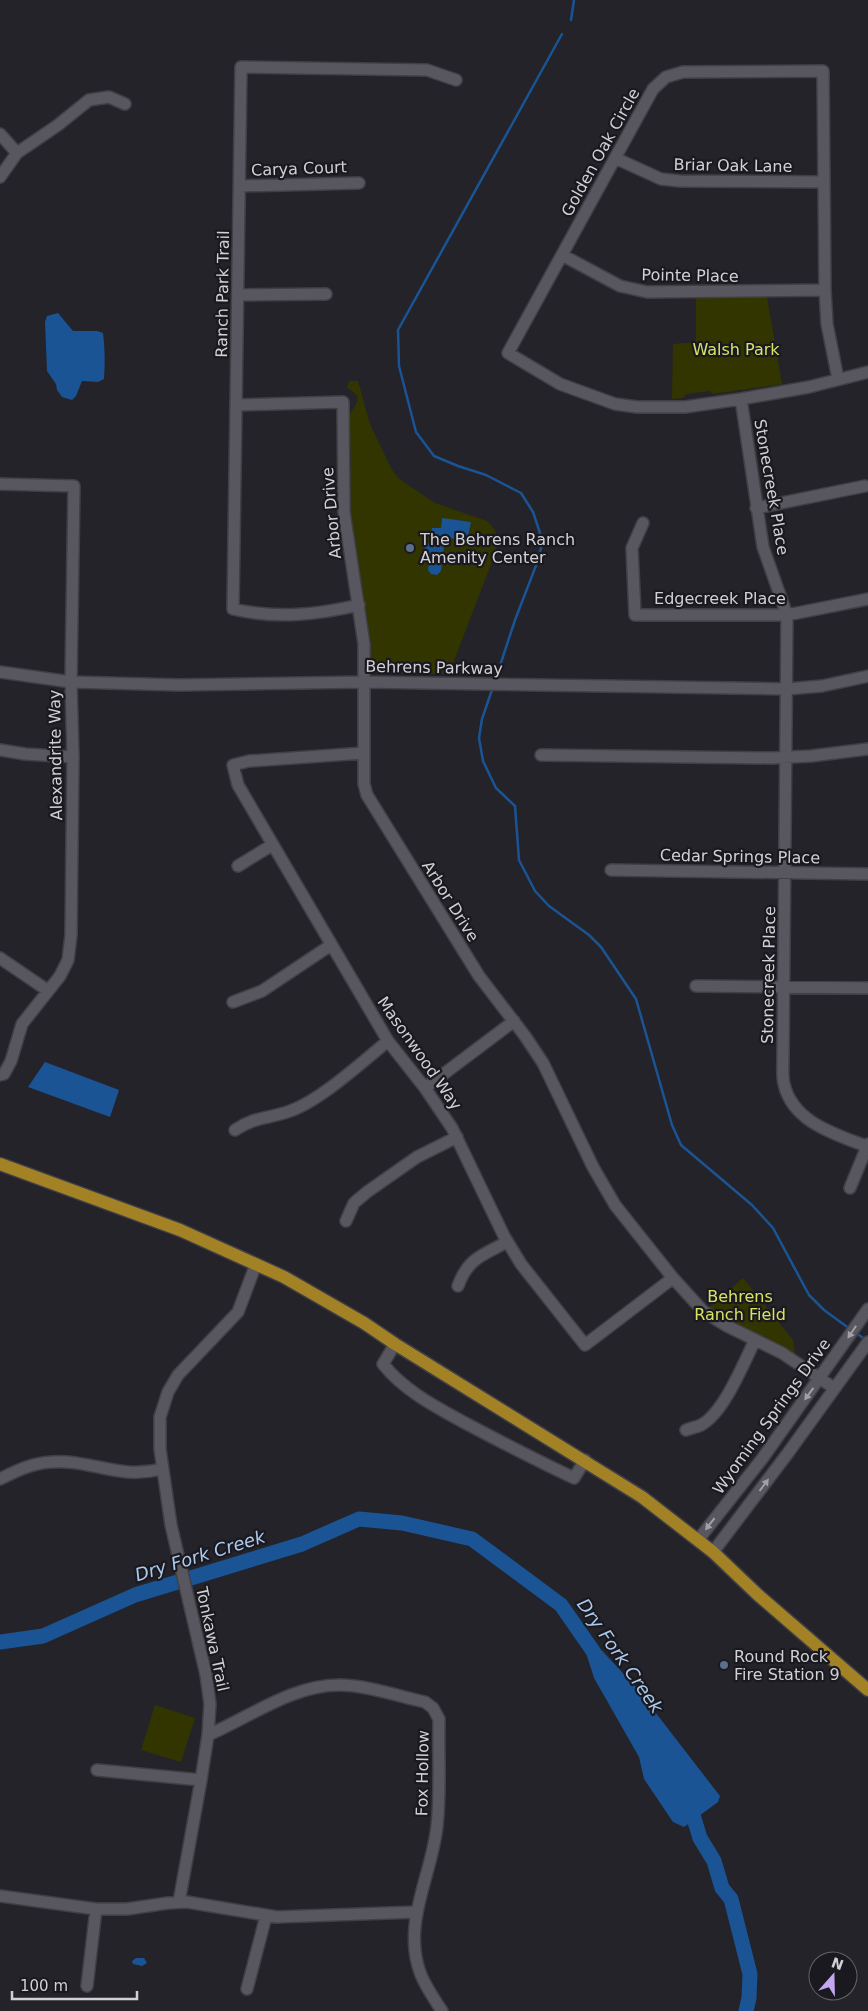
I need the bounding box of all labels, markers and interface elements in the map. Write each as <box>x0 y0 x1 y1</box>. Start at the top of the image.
street label: Golden Oak Circle <box>557 85 644 220</box>
street label: Briar Oak Lane <box>673 155 793 176</box>
street label: Carya Court <box>251 157 347 180</box>
street label: Ranch Park Trail <box>212 230 233 358</box>
street label: Pointe Place <box>641 265 739 286</box>
park label: Walsh Park <box>692 340 780 359</box>
street label: Stonecreek Place <box>750 418 793 557</box>
street label: Arbor Drive <box>318 466 345 560</box>
place label: The Behrens Ranch Amenity Center <box>419 530 575 567</box>
marker: The Behrens Ranch Amenity Center <box>404 542 416 554</box>
street label: Edgecreek Place <box>654 589 786 608</box>
street label: Behrens Parkway <box>365 657 503 678</box>
street label: Alexandrite Way <box>45 689 66 821</box>
street label: Cedar Springs Place <box>660 846 820 867</box>
street label: Arbor Drive <box>418 857 483 945</box>
street label: Stonecreek Place <box>758 906 779 1044</box>
street label: Masonwood Way <box>373 993 466 1114</box>
park label: Behrens Ranch Field <box>694 1287 786 1324</box>
one-way arrow <box>847 1325 857 1338</box>
street label: Wyoming Springs Drive <box>708 1335 834 1498</box>
one-way arrow <box>803 1387 814 1400</box>
one-way arrow <box>758 1479 769 1492</box>
one-way arrow <box>705 1517 716 1530</box>
water label: Dry Fork Creek <box>132 1525 269 1585</box>
street label: Tonkawa Trail <box>192 1584 233 1693</box>
water label: Dry Fork Creek <box>573 1594 669 1718</box>
place label: Round Rock Fire Station 9 <box>734 1647 840 1684</box>
marker: Round Rock Fire Station 9 <box>718 1659 730 1671</box>
street label: Fox Hollow <box>412 1730 433 1816</box>
north arrow <box>808 1951 858 2001</box>
text: N <box>829 1954 846 1973</box>
scale bar <box>12 1968 138 2000</box>
text: 100 m <box>20 1977 68 1995</box>

